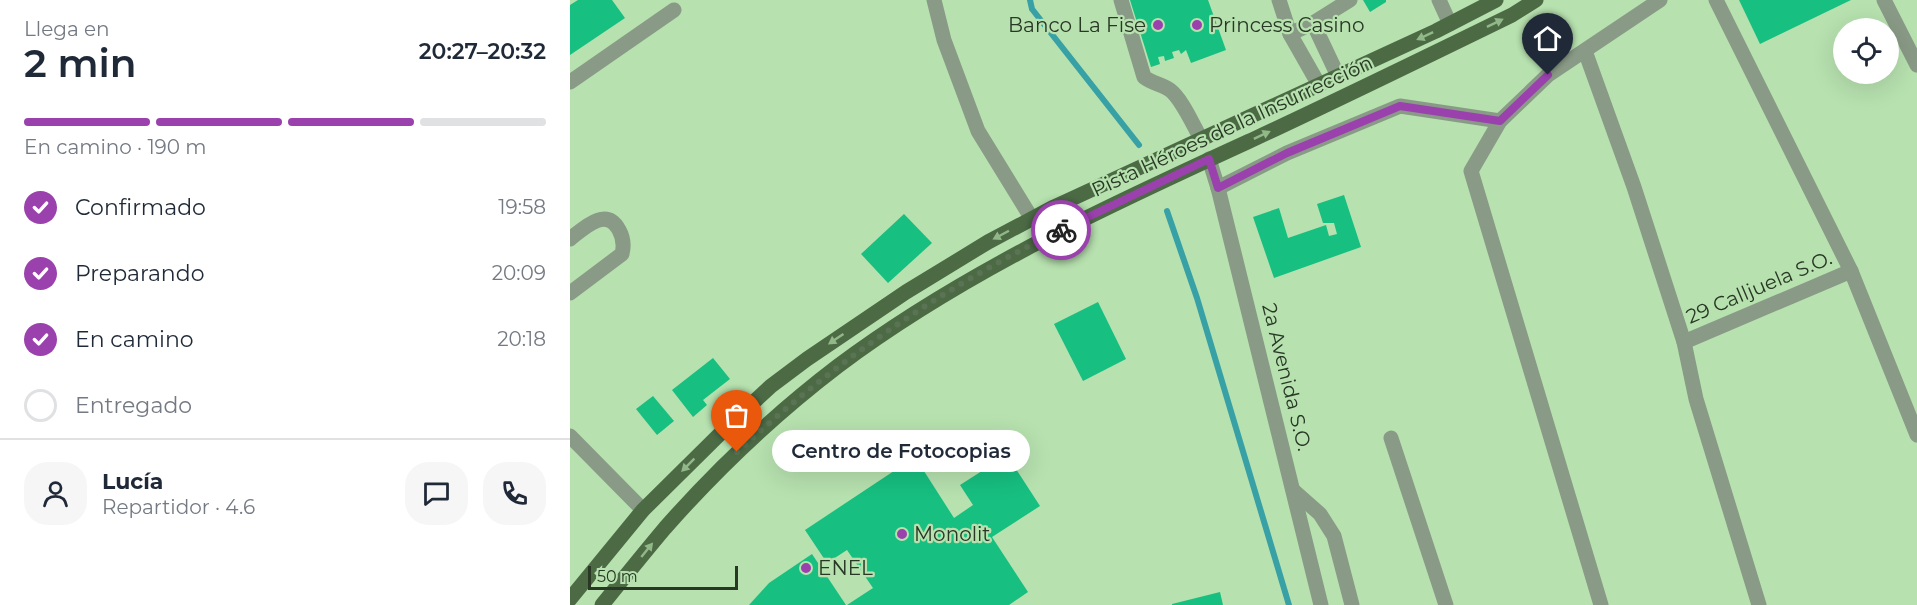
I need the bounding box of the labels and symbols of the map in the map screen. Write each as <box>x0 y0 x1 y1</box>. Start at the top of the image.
place label: Banco La Fise <box>1008 13 1146 37</box>
place label: Princess Casino <box>1209 13 1365 37</box>
pin <box>1522 13 1573 75</box>
marker: Banco La Fise <box>1151 18 1165 32</box>
marker: Princess Casino <box>1190 18 1204 32</box>
one-way arrow <box>1487 18 1504 28</box>
one-way arrow <box>1416 32 1433 41</box>
street label: Pista Héroes de la Insurrección <box>1088 50 1376 202</box>
one-way arrow <box>1254 130 1271 139</box>
courier <box>1031 200 1091 260</box>
one-way arrow <box>993 230 1010 240</box>
street label: 29 Calljuela S.O. <box>1683 245 1835 329</box>
street label: 2a Avenida S.O. <box>1257 301 1317 453</box>
one-way arrow <box>829 333 845 345</box>
pin <box>711 390 762 452</box>
callout: Centro de Fotocopias <box>773 431 1031 473</box>
one-way arrow <box>682 458 696 472</box>
place label: Monolit <box>914 522 990 546</box>
marker: Monolit <box>895 527 909 541</box>
one-way arrow <box>641 542 654 558</box>
place label: ENEL <box>818 556 873 580</box>
marker: ENEL <box>799 561 813 575</box>
scale bar <box>588 563 738 590</box>

